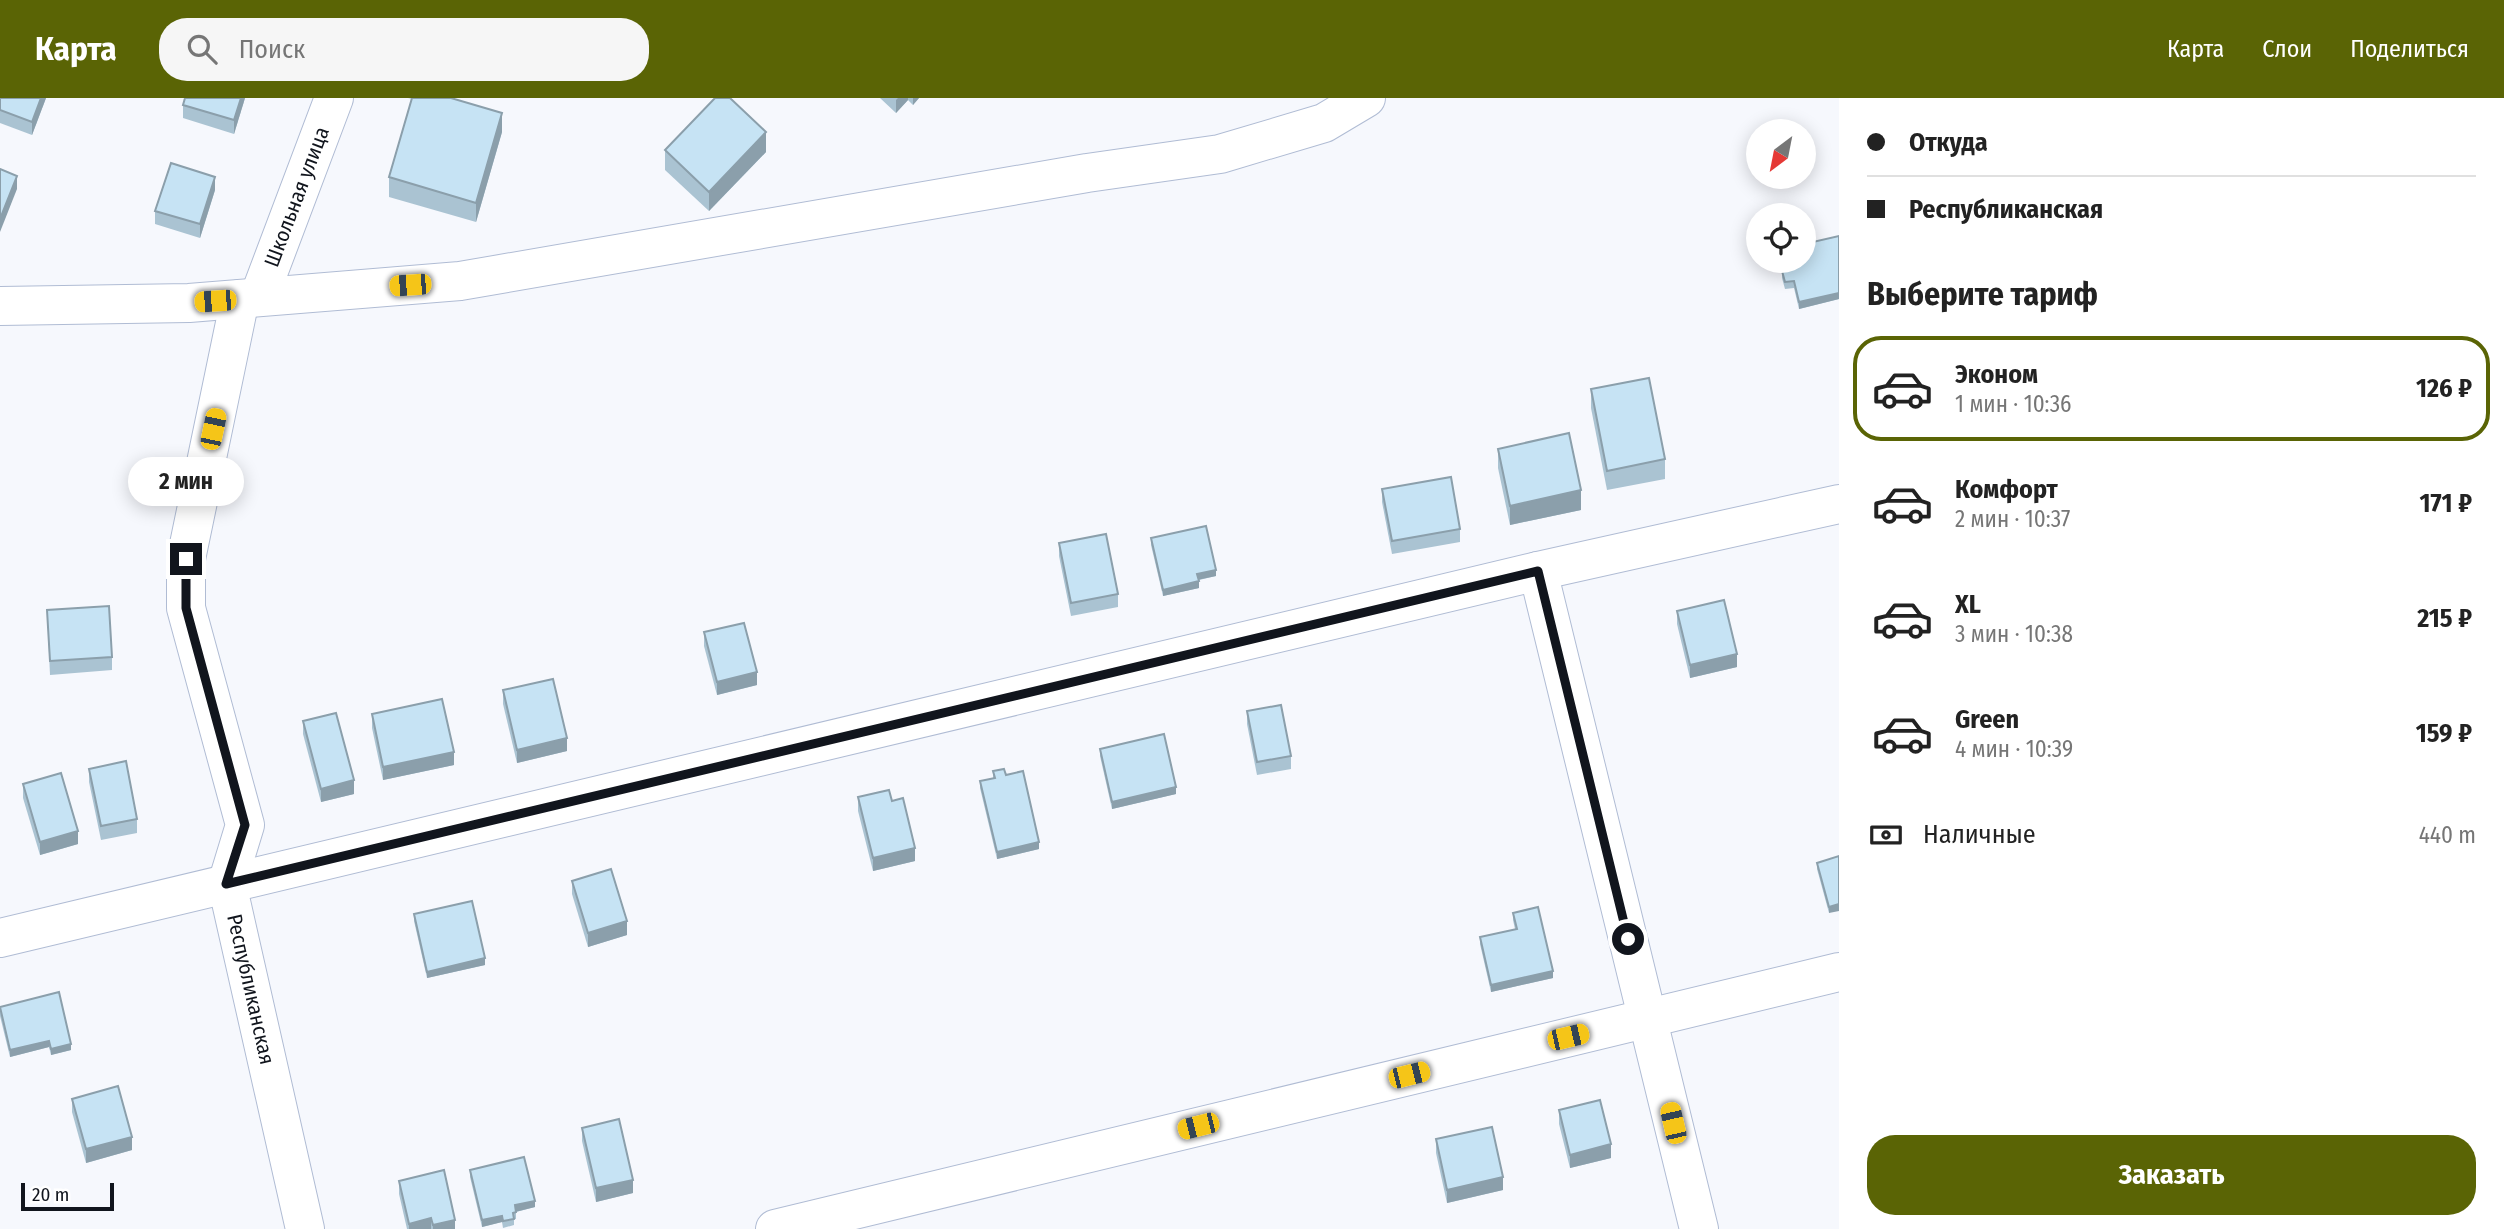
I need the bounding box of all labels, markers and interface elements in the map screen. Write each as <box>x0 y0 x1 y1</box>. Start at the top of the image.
search box <box>159 18 649 81</box>
text: Карта <box>35 29 117 69</box>
icon: search <box>183 30 221 68</box>
text: Поиск <box>239 34 305 65</box>
text: Карта <box>2167 35 2224 63</box>
text: Слои <box>2262 35 2312 63</box>
text: Поделиться <box>2350 35 2469 63</box>
north arrow <box>1746 119 1816 189</box>
map controls <box>1746 119 1816 273</box>
street label: Школьная улица <box>259 123 335 271</box>
text: Откуда <box>1909 127 1988 158</box>
text: Республиканская <box>1909 194 2103 225</box>
button: locate <box>1746 203 1816 273</box>
car <box>389 273 432 297</box>
text: Выберите тариф <box>1867 275 2098 313</box>
car <box>194 289 237 313</box>
icon: car <box>1871 357 1934 420</box>
text: Эконом <box>1955 359 2038 390</box>
text: 126 ₽ <box>2416 373 2472 404</box>
text: 1 мин · 10:36 <box>1955 390 2071 418</box>
car <box>199 406 228 452</box>
callout: 2 мин <box>128 458 244 506</box>
text: 2 мин <box>159 467 213 495</box>
icon: car <box>1871 472 1934 535</box>
text: Комфорт <box>1955 474 2058 505</box>
text: 171 ₽ <box>2420 488 2472 519</box>
text: 2 мин · 10:37 <box>1955 505 2070 533</box>
route end <box>170 543 202 575</box>
icon: car <box>1871 587 1934 650</box>
text: XL <box>1955 589 1981 620</box>
text: 215 ₽ <box>2417 603 2472 634</box>
text: 3 мин · 10:38 <box>1955 620 2073 648</box>
icon: car <box>1871 702 1934 765</box>
text: Green <box>1955 704 2019 735</box>
text: 159 ₽ <box>2416 718 2472 749</box>
text: 4 мин · 10:39 <box>1955 735 2073 763</box>
icon: cash <box>1867 816 1905 854</box>
text: Наличные <box>1923 819 2036 850</box>
text: 440 m <box>2419 821 2476 849</box>
street label: Республиканская <box>221 912 280 1067</box>
route start <box>1612 923 1644 955</box>
car <box>1546 1022 1591 1052</box>
car <box>1387 1060 1432 1090</box>
car <box>1659 1100 1688 1146</box>
car <box>1176 1111 1221 1141</box>
button: Заказать <box>1867 1135 2476 1215</box>
scale bar <box>21 1180 114 1212</box>
text: 20 m <box>32 1183 69 1206</box>

